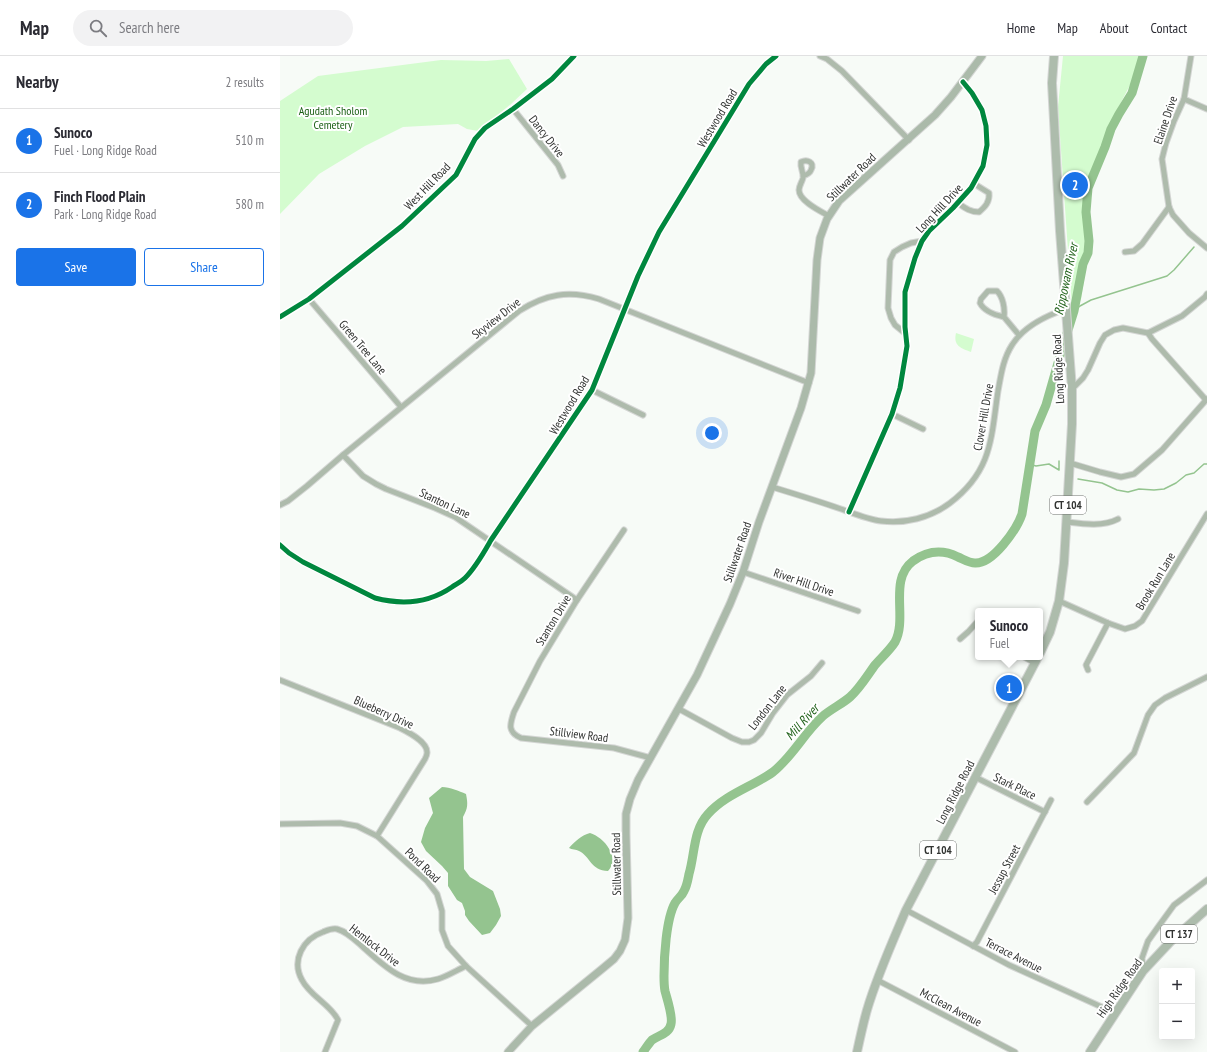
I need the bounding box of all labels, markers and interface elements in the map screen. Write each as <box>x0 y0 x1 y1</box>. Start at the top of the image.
search box <box>73 10 353 46</box>
text: Map <box>20 16 49 40</box>
icon: search <box>87 17 109 39</box>
text: Search here <box>119 18 180 37</box>
text: Home <box>1007 19 1035 37</box>
text: Map <box>1057 19 1078 37</box>
text: About <box>1100 19 1129 37</box>
text: Contact <box>1151 19 1187 37</box>
text: Nearby <box>16 71 59 93</box>
text: 2 results <box>225 74 264 91</box>
street label: Westwood Road <box>694 86 740 150</box>
street label: Elaine Drive <box>1150 94 1180 146</box>
park label: Agudath Sholom Cemetery <box>299 103 367 132</box>
street label: Dancy Drive <box>526 112 568 160</box>
text: Sunoco <box>54 123 92 142</box>
text: 1 <box>26 132 32 149</box>
text: 510 m <box>235 132 264 149</box>
text: Fuel · Long Ridge Road <box>54 142 157 159</box>
street label: Stillwater Road <box>823 150 879 204</box>
street label: West Hill Road <box>401 159 453 213</box>
pin: 2 <box>1062 170 1088 200</box>
street label: Long Hill Drive <box>913 180 966 236</box>
text: Finch Flood Plain <box>54 187 146 206</box>
text: 2 <box>26 196 32 213</box>
text: 580 m <box>235 196 264 213</box>
text: Park · Long Ridge Road <box>54 206 156 223</box>
water label: Rippowam River <box>1050 239 1082 316</box>
button: Save <box>16 248 136 286</box>
button: Share <box>144 248 264 286</box>
street label: Skyview Drive <box>469 294 523 342</box>
street label: Green Tree Lane <box>336 317 390 377</box>
street label: Long Ridge Road <box>1049 334 1067 404</box>
street label: Westwood Road <box>546 373 592 437</box>
street label: Clover Hill Drive <box>970 382 996 452</box>
your location <box>702 423 722 443</box>
street label: Stanton Lane <box>417 485 473 521</box>
road number: CT 104 <box>1050 496 1086 514</box>
street label: Stillwater Road <box>720 520 754 584</box>
street label: Brook Run Lane <box>1132 549 1178 613</box>
street label: River Hill Drive <box>772 565 836 599</box>
street label: Stanton Drive <box>532 592 574 648</box>
popup <box>975 608 1043 660</box>
text: Sunoco <box>990 616 1028 635</box>
text: Fuel <box>990 635 1009 652</box>
pin: 1 <box>996 673 1022 703</box>
street label: London Lane <box>745 681 789 732</box>
street label: Blueberry Drive <box>352 692 416 732</box>
water label: Mill River <box>781 699 824 744</box>
street label: Stillview Road <box>549 723 609 745</box>
street label: Long Ridge Road <box>933 758 977 826</box>
street label: Stark Place <box>991 769 1039 803</box>
street label: Stillwater Road <box>608 832 624 896</box>
road number: CT 104 <box>920 841 956 859</box>
street label: Jessup Street <box>984 841 1024 897</box>
street label: Pond Road <box>402 844 444 886</box>
street label: Hemlock Drive <box>347 921 403 969</box>
road number: CT 137 <box>1161 925 1197 943</box>
street label: Terrace Avenue <box>983 934 1045 976</box>
street label: High Ridge Road <box>1093 956 1145 1020</box>
map controls <box>1159 968 1195 1040</box>
button: + <box>1159 968 1195 1004</box>
street label: McClean Avenue <box>918 984 984 1030</box>
button: − <box>1159 1004 1195 1040</box>

